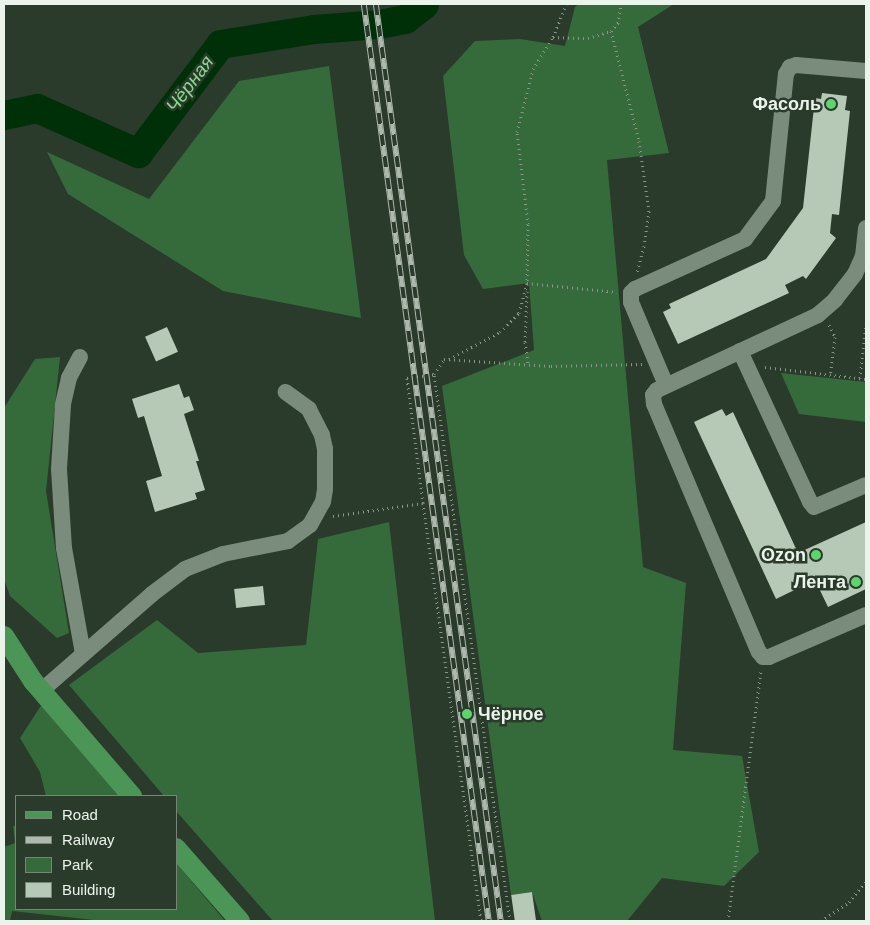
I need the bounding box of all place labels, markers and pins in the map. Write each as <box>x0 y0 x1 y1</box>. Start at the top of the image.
place label: Фасоль <box>753 93 821 115</box>
marker: Фасоль <box>825 98 837 110</box>
place label: Ozon <box>761 544 806 566</box>
marker: Ozon <box>810 549 822 561</box>
place label: Лента <box>794 571 846 593</box>
marker: Лента <box>850 576 862 588</box>
place label: Чёрное <box>478 703 544 725</box>
marker: Чёрное <box>460 707 474 721</box>

